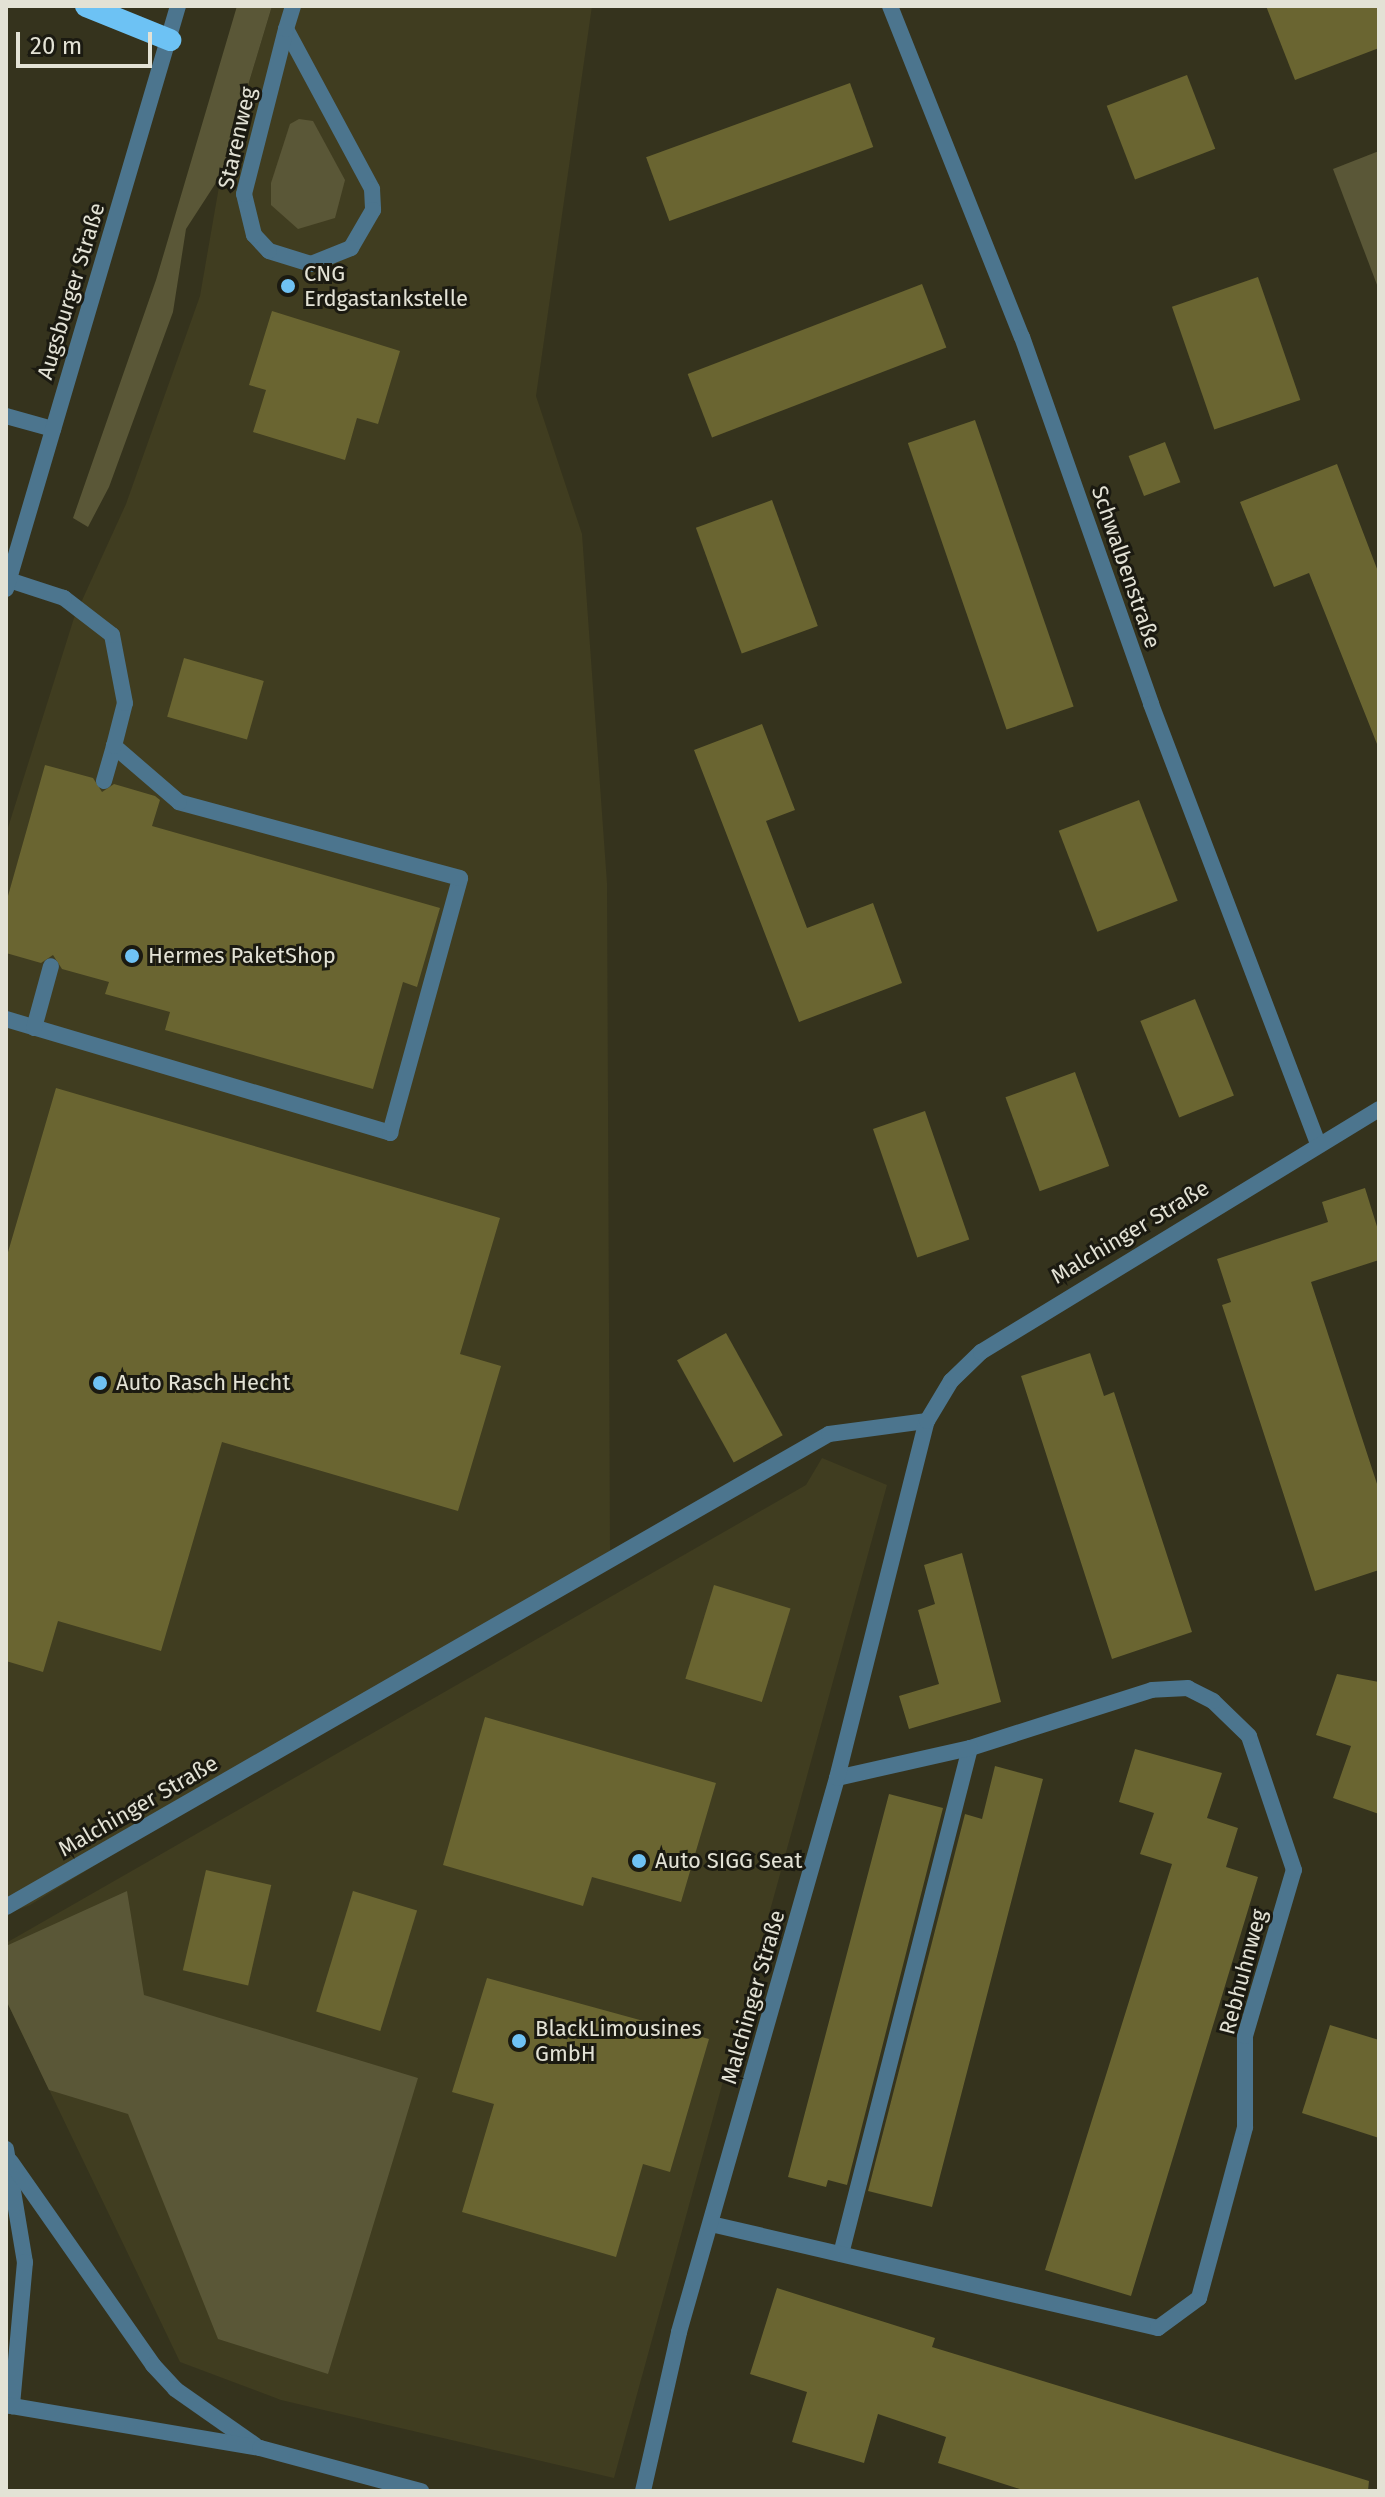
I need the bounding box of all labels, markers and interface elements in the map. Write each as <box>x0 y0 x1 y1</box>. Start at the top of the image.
scale bar <box>20 16 156 66</box>
text: 20 m <box>30 32 82 60</box>
street label: Starenweg <box>212 85 262 191</box>
street label: Augsburger Straße <box>32 200 110 382</box>
place label: CNG Erdgastankstelle <box>304 260 468 312</box>
marker: CNG Erdgastankstelle <box>279 277 297 295</box>
street label: Schwalbenstraße <box>1086 482 1166 652</box>
place label: Hermes PaketShop <box>148 943 336 969</box>
marker: Hermes PaketShop <box>123 947 141 965</box>
street label: Malchinger Straße <box>1046 1174 1214 1290</box>
place label: Auto Rasch Hecht <box>116 1370 290 1396</box>
marker: Auto Rasch Hecht <box>91 1374 109 1392</box>
street label: Malchinger Straße <box>54 1750 222 1862</box>
place label: Auto SIGG Seat <box>655 1848 802 1874</box>
marker: Auto SIGG Seat <box>630 1852 648 1870</box>
street label: Rebhuhnweg <box>1214 1906 1272 2038</box>
street label: Malchinger Straße <box>716 1907 790 2087</box>
place label: BlackLimousines GmbH <box>535 2015 702 2066</box>
marker: BlackLimousines GmbH <box>510 2032 528 2050</box>

